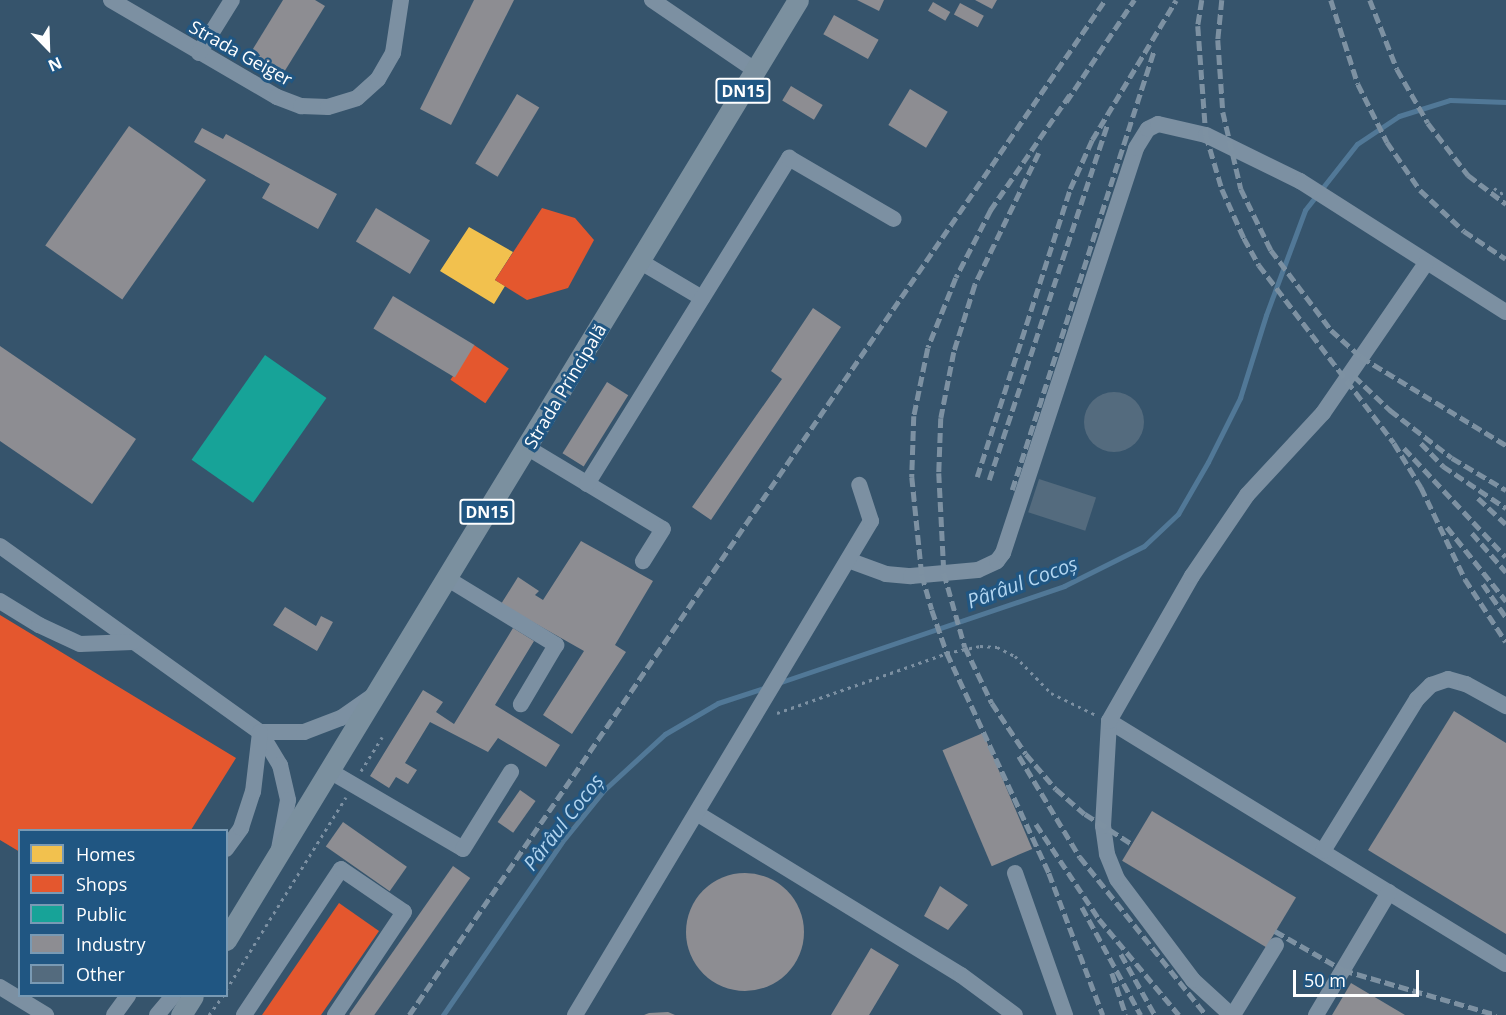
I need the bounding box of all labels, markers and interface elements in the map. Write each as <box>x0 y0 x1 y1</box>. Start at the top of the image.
street label: Strada Geiger <box>186 16 296 90</box>
north arrow <box>18 18 78 78</box>
text: N <box>45 52 65 77</box>
road number: DN15 <box>714 78 771 104</box>
street label: Strada Principală <box>519 320 611 452</box>
road number: DN15 <box>458 499 516 525</box>
water label: Pârâul Cocoș <box>964 551 1080 613</box>
water label: Pârâul Cocoș <box>518 769 608 875</box>
legend <box>18 829 228 997</box>
text: Homes <box>76 842 135 866</box>
text: Shops <box>76 872 127 896</box>
text: Public <box>76 902 127 926</box>
text: Industry <box>76 932 146 956</box>
scale bar <box>1296 958 1422 996</box>
text: Other <box>76 962 125 986</box>
text: 50 m <box>1304 968 1346 992</box>

